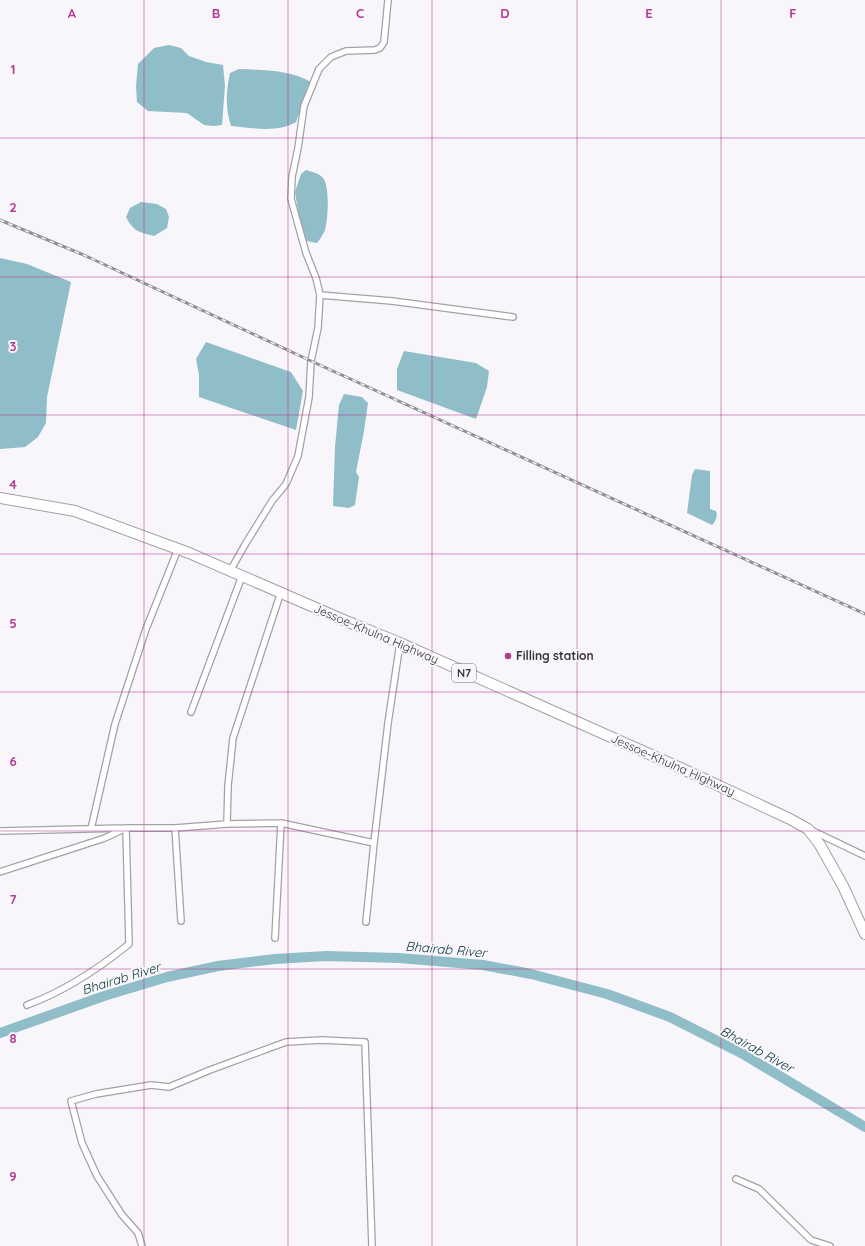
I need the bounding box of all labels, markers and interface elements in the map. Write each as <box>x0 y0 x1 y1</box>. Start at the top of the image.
text: A <box>68 5 77 21</box>
text: B <box>212 5 220 21</box>
text: C <box>356 5 364 21</box>
text: D <box>500 5 510 21</box>
text: E <box>645 5 653 21</box>
text: F <box>789 5 797 21</box>
text: 1 <box>10 61 16 77</box>
text: 2 <box>9 199 17 215</box>
text: 3 <box>10 338 17 354</box>
text: 4 <box>9 476 17 492</box>
street label: Jessoe-Khulna Highway <box>311 600 441 667</box>
text: 5 <box>9 615 17 631</box>
place label: Filling station <box>516 648 594 663</box>
marker: Filling station <box>503 651 513 661</box>
road number: N7 <box>452 664 476 682</box>
street label: Jessoe-Khulna Highway <box>609 730 738 799</box>
text: 6 <box>9 753 17 769</box>
text: 7 <box>9 891 17 907</box>
water label: Bhairab River <box>405 937 489 961</box>
water label: Bhairab River <box>80 958 164 998</box>
water label: Bhairab River <box>718 1022 798 1077</box>
text: 8 <box>9 1030 17 1046</box>
text: 9 <box>9 1168 17 1184</box>

